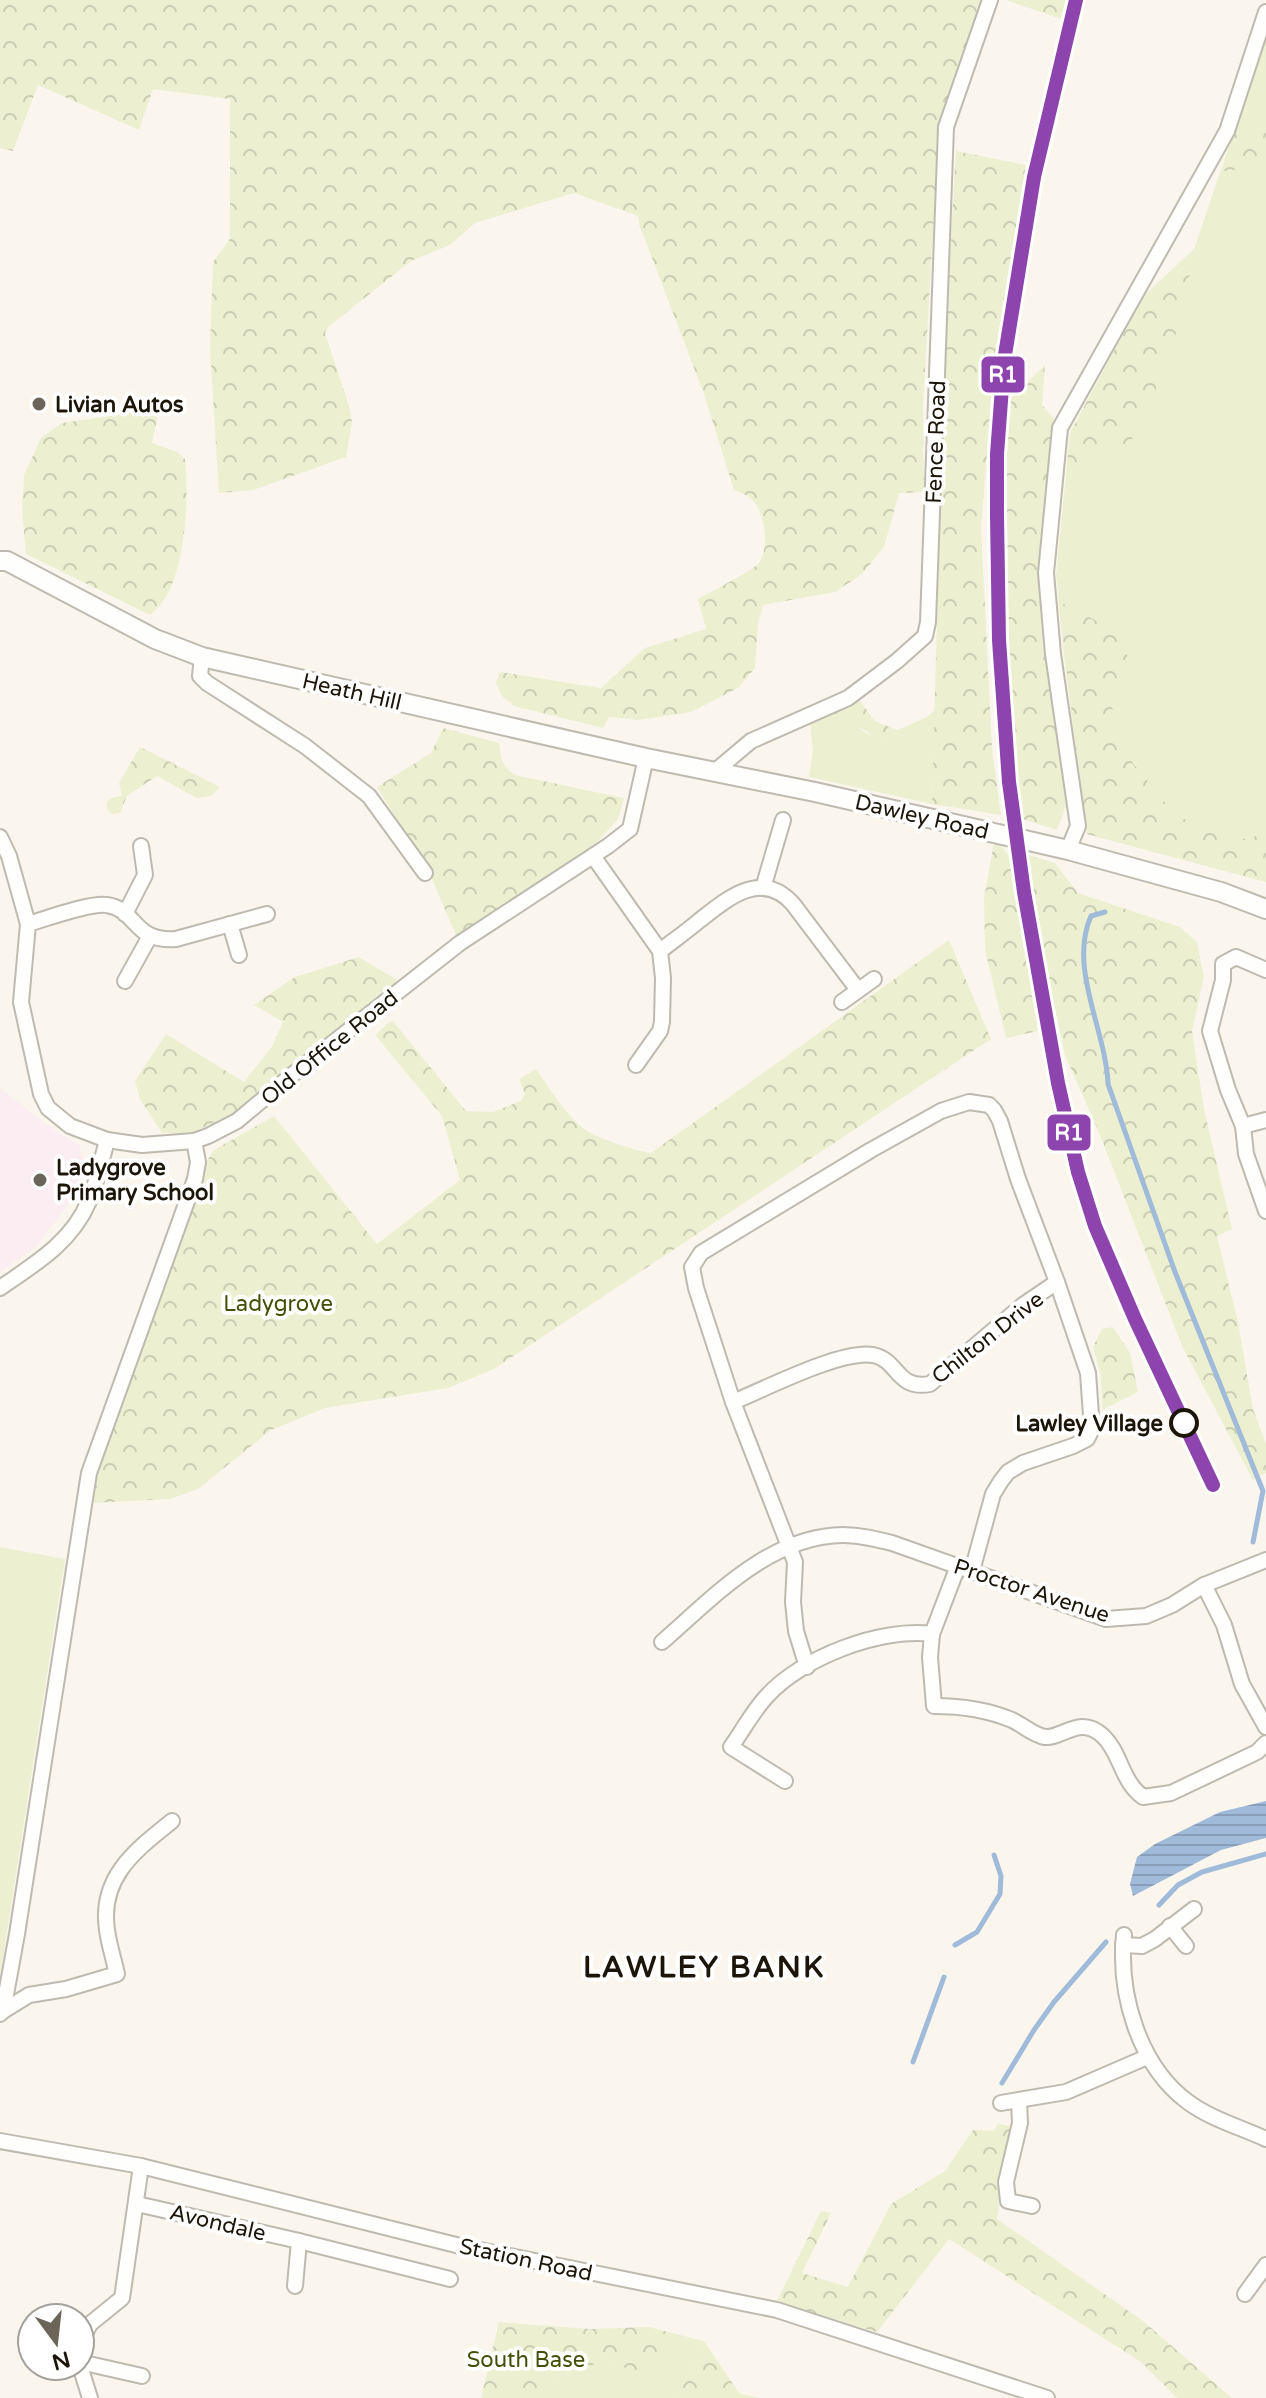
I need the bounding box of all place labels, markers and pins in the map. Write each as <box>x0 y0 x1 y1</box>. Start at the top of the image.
place label: Livian Autos <box>55 392 184 418</box>
marker: Livian Autos <box>30 395 48 413</box>
place label: Ladygrove Primary School <box>56 1155 214 1206</box>
marker: Ladygrove Primary School <box>31 1171 49 1189</box>
marker: Lawley Village <box>1170 1409 1198 1437</box>
place label: Lawley Village <box>1015 1411 1163 1437</box>

